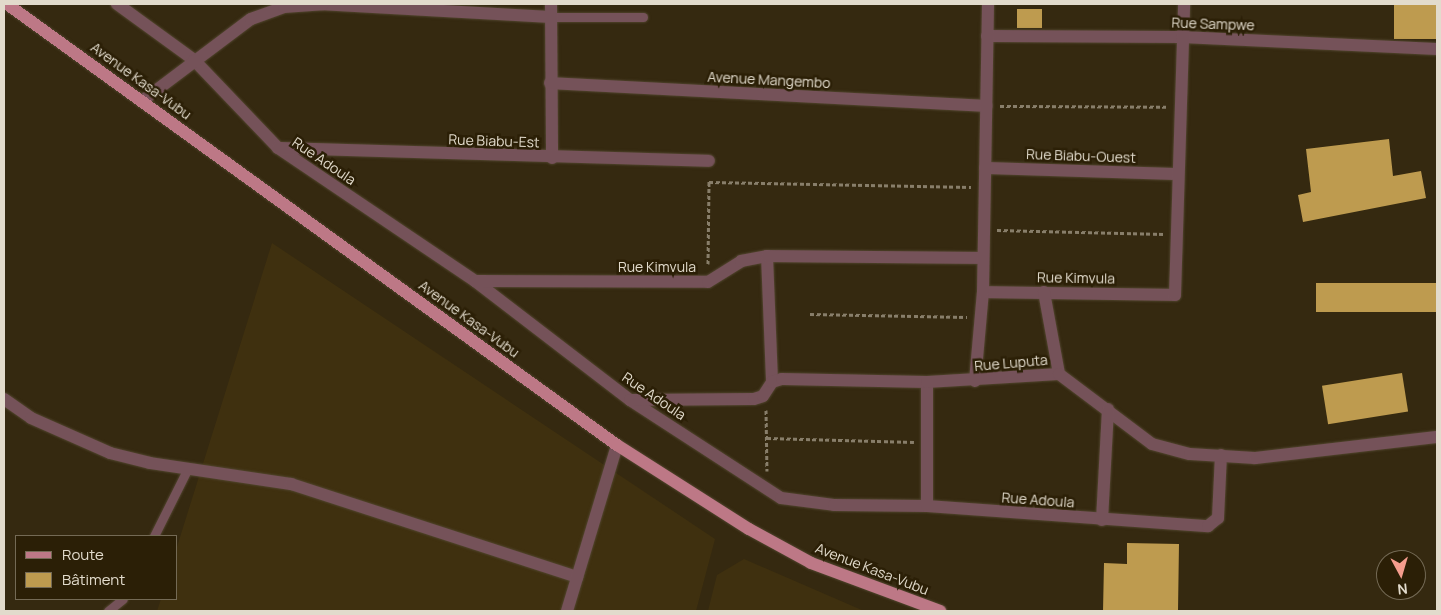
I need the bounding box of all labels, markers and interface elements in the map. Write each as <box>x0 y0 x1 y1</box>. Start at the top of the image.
street label: Rue Sampwe <box>1171 14 1255 34</box>
street label: Avenue Kasa-Vubu <box>87 39 195 123</box>
street label: Avenue Mangembo <box>707 68 831 92</box>
street label: Rue Biabu-Est <box>448 131 540 151</box>
street label: Rue Adoula <box>289 134 359 188</box>
street label: Rue Biabu-Ouest <box>1026 146 1136 166</box>
street label: Rue Kimvula <box>618 259 696 275</box>
street label: Rue Kimvula <box>1037 269 1115 287</box>
street label: Avenue Kasa-Vubu <box>415 277 523 361</box>
street label: Rue Luputa <box>974 351 1048 375</box>
street label: Rue Adoula <box>619 369 689 423</box>
street label: Rue Adoula <box>1001 489 1075 511</box>
legend <box>15 535 178 600</box>
street label: Avenue Kasa-Vubu <box>813 540 931 598</box>
text: Route <box>62 544 104 565</box>
north arrow <box>1376 550 1426 600</box>
text: Bâtiment <box>62 569 125 590</box>
text: N <box>1397 579 1409 599</box>

